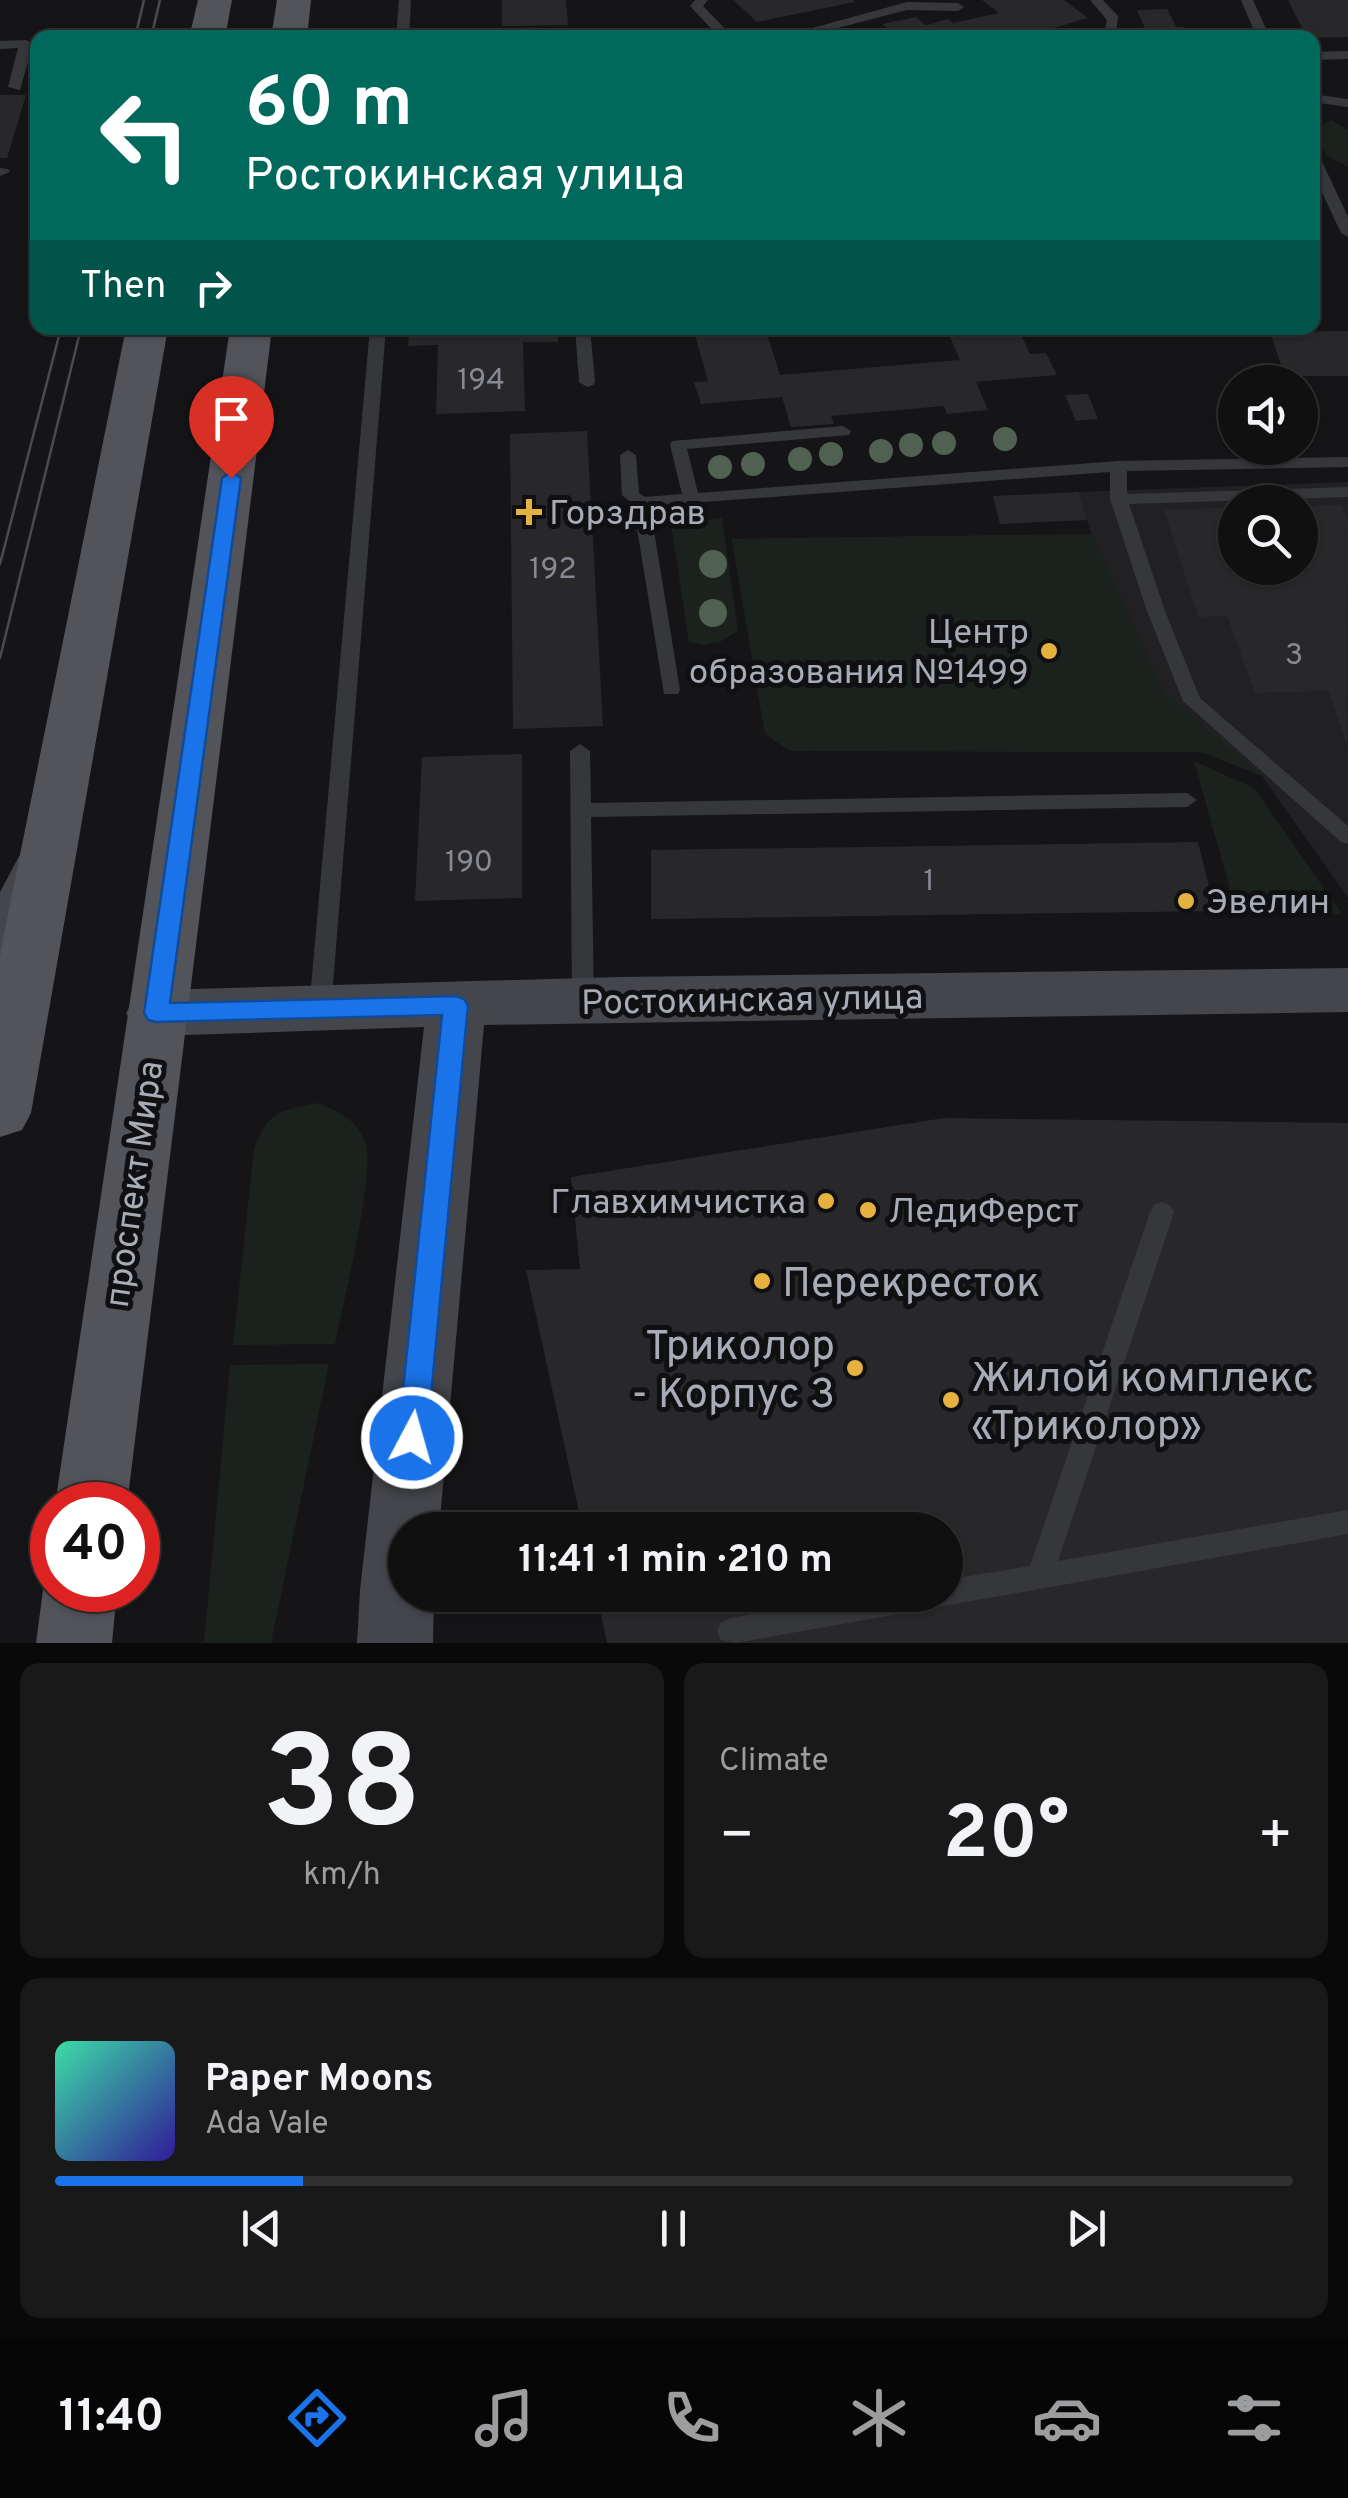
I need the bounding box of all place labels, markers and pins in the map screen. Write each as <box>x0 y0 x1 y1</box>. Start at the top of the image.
pin <box>189 376 274 479</box>
place label: Горздрав <box>549 493 706 537</box>
marker: Горздрав <box>518 501 540 523</box>
place label: Центр образования №1499 <box>689 612 1029 696</box>
marker: Центр образования №1499 <box>1038 640 1060 662</box>
place label: Эвелин <box>1206 882 1330 926</box>
marker: Эвелин <box>1175 890 1197 912</box>
place label: Главхимчистка <box>550 1182 806 1226</box>
marker: Главхимчистка <box>815 1190 837 1212</box>
place label: ЛедиФерст <box>888 1191 1079 1235</box>
marker: ЛедиФерст <box>857 1199 879 1221</box>
place label: Перекресток <box>782 1259 1040 1312</box>
marker: Перекресток <box>751 1270 773 1292</box>
place label: Триколор - Корпус 3 <box>631 1322 835 1423</box>
place label: Жилой комплекс «Триколор» <box>971 1354 1314 1455</box>
marker: Триколор - Корпус 3 <box>844 1357 866 1379</box>
marker: Жилой комплекс «Триколор» <box>940 1389 962 1411</box>

